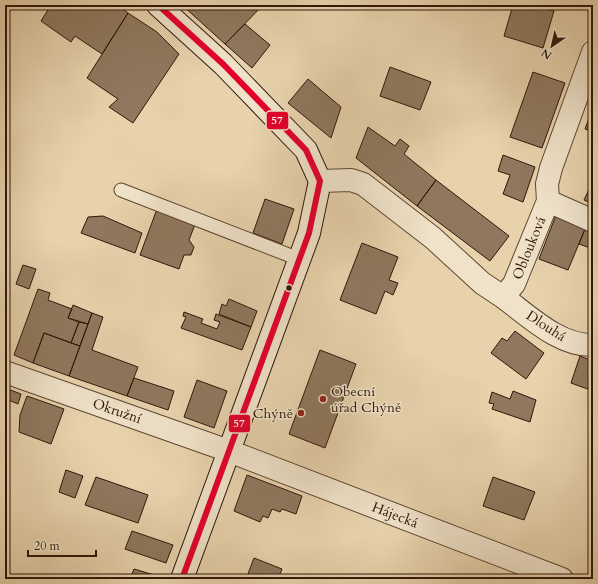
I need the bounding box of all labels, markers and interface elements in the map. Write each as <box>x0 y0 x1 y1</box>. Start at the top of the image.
north arrow <box>532 26 572 66</box>
text: N <box>538 45 555 63</box>
line badge: 57 <box>266 111 289 130</box>
text: 57 <box>271 113 283 128</box>
street label: Oblouková <box>508 214 550 282</box>
unlabelled marker <box>284 283 294 293</box>
street label: Dlouhá <box>522 306 570 346</box>
place label: Obecní úřad Chýně <box>331 382 401 417</box>
street label: Okružní <box>90 394 144 428</box>
marker: Obecní úřad Chýně <box>318 394 328 404</box>
place label: Chýně <box>253 404 293 423</box>
marker: Chýně <box>296 408 306 418</box>
line badge: 57 <box>228 414 251 433</box>
text: 57 <box>233 416 245 431</box>
street label: Hájecká <box>369 498 421 532</box>
scale bar <box>28 532 96 558</box>
text: 20 m <box>34 538 61 554</box>

